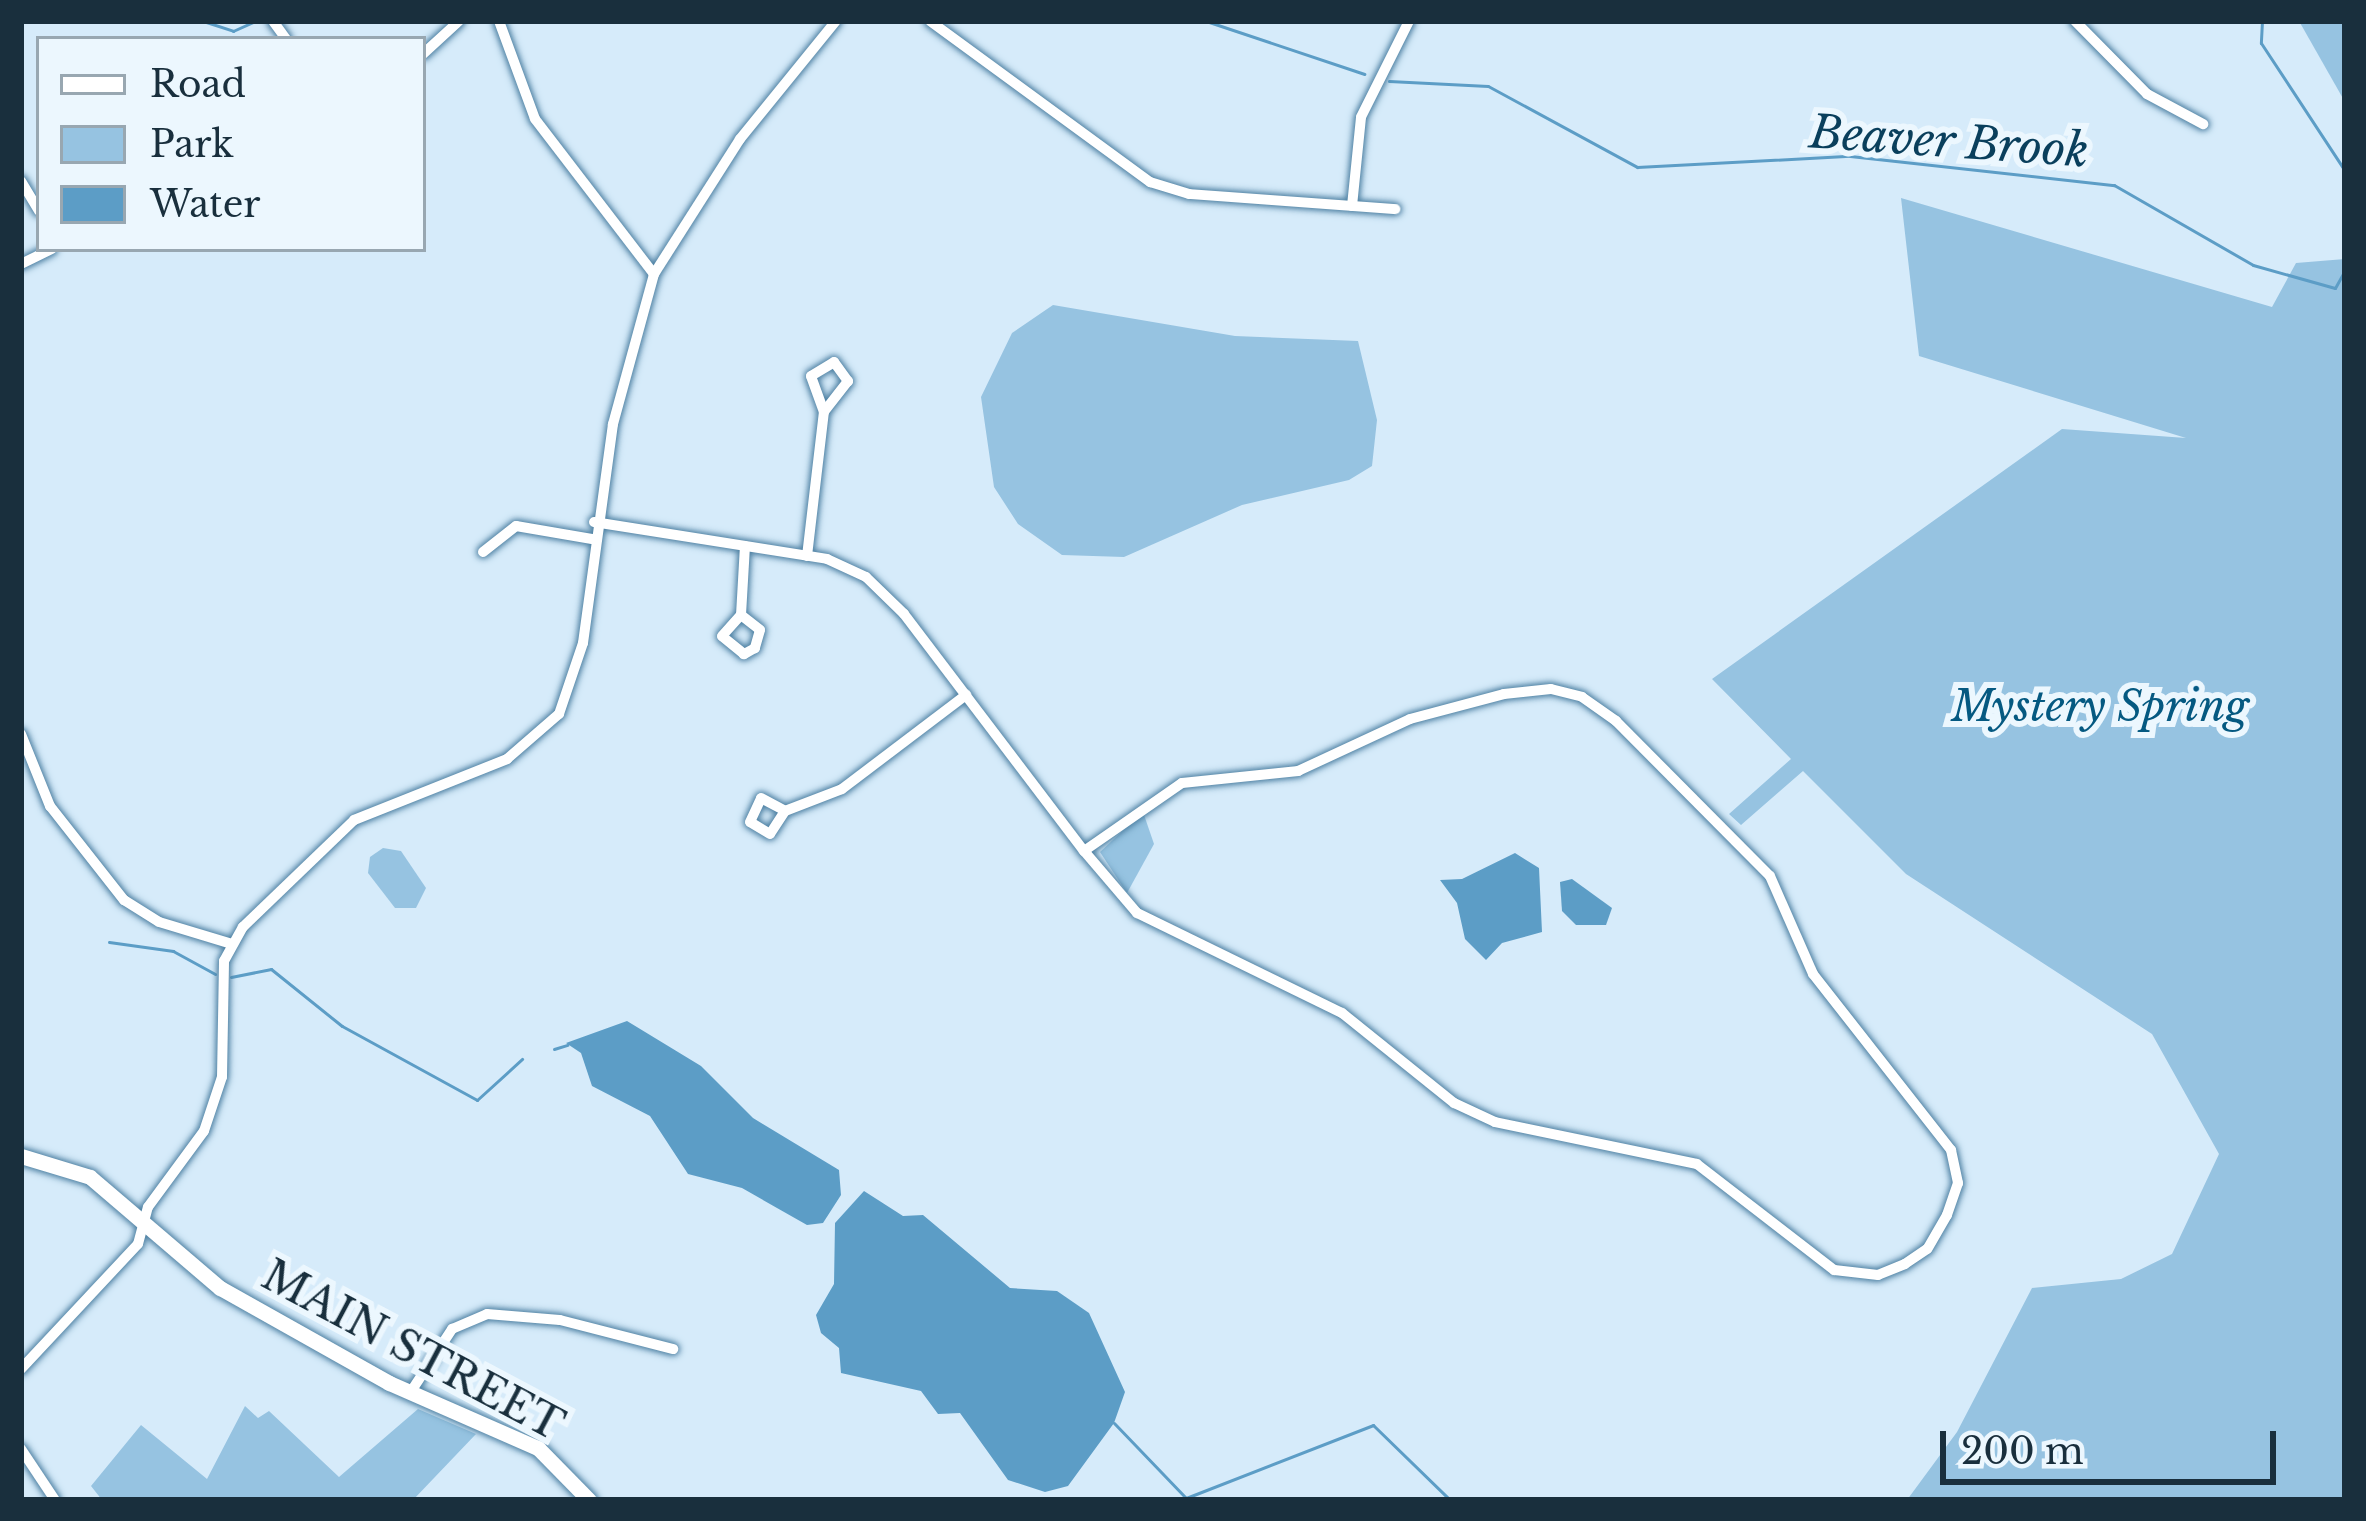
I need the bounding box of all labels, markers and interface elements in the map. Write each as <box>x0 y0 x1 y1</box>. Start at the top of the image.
legend <box>36 36 426 252</box>
text: Road <box>150 62 246 107</box>
water label: Beaver Brook <box>1807 105 2091 179</box>
text: Park <box>150 122 234 167</box>
text: Water <box>150 182 261 227</box>
park label: Mystery Spring <box>1952 681 2248 731</box>
street label: MAIN STREET <box>254 1249 572 1451</box>
scale bar <box>1946 1407 2282 1481</box>
text: 200 m <box>1961 1429 2084 1474</box>

